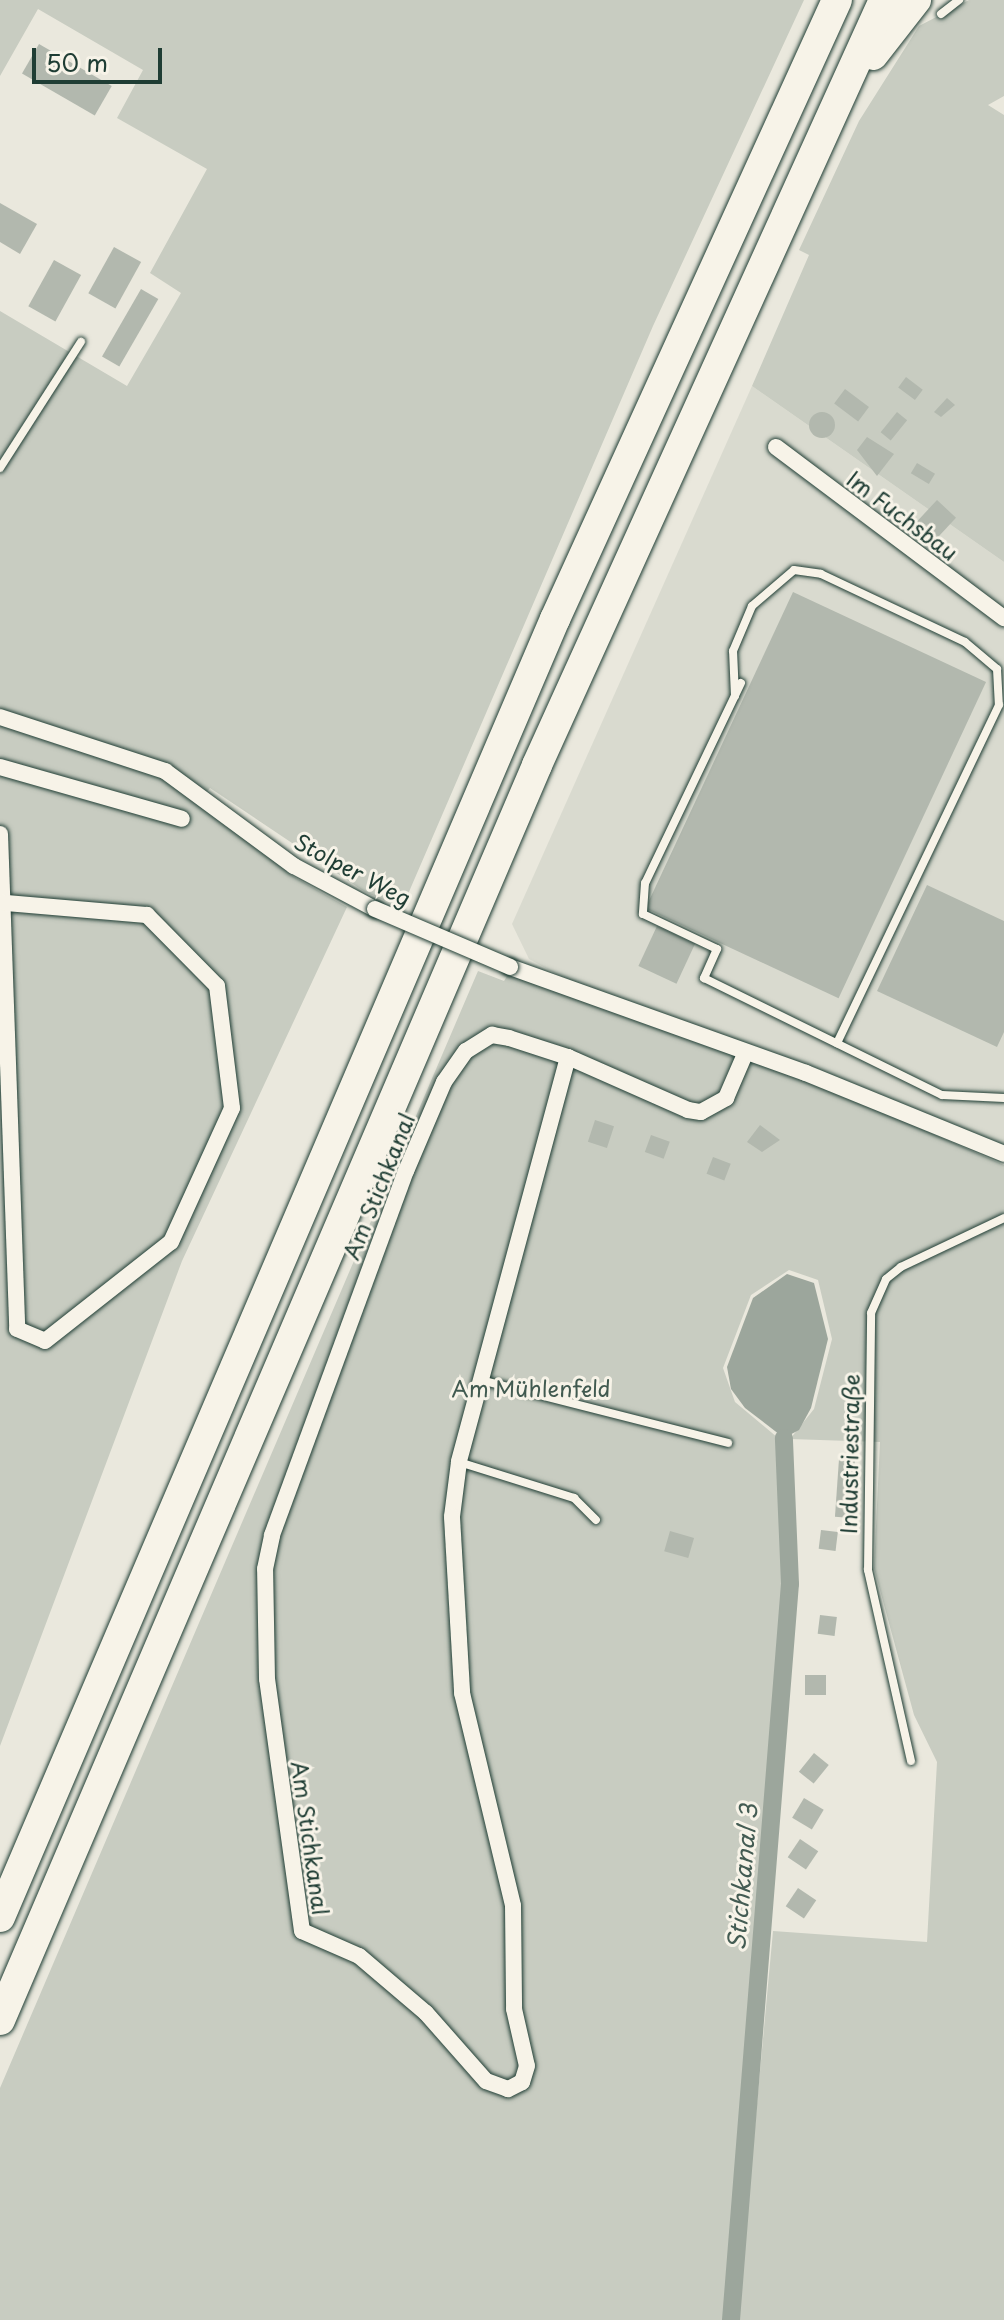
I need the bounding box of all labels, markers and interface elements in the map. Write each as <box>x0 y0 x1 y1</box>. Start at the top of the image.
scale bar <box>36 32 166 82</box>
text: 50 m <box>46 44 108 80</box>
street label: Im Fuchsbau <box>842 464 964 566</box>
street label: Stolper Weg <box>290 827 416 911</box>
street label: Am Stichkanal <box>337 1109 419 1263</box>
street label: Industriestraße <box>834 1374 864 1534</box>
park label: Am Mühlenfeld <box>451 1375 611 1401</box>
street label: Am Stichkanal <box>287 1759 335 1917</box>
water label: Stichkanal 3 <box>721 1803 763 1951</box>

